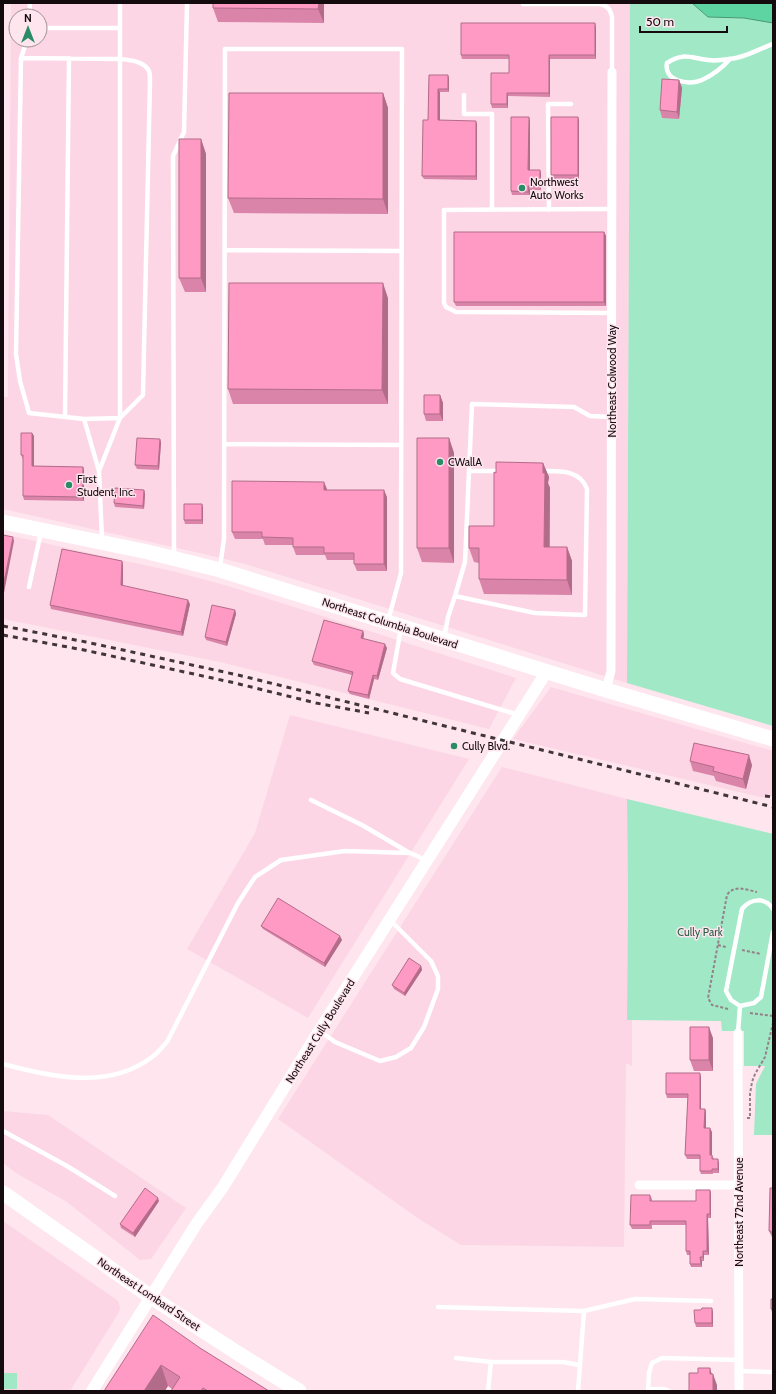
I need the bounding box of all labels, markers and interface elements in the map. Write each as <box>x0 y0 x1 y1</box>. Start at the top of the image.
north arrow <box>8 8 48 48</box>
scale bar <box>640 8 727 34</box>
text: N <box>24 11 32 25</box>
text: 50 m <box>646 14 674 29</box>
place label: Northwest Auto Works <box>530 175 584 202</box>
marker: Northwest Auto Works <box>517 183 527 193</box>
street label: Northeast Colwood Way <box>605 324 619 437</box>
place label: CWallA <box>448 455 482 469</box>
marker: CWallA <box>435 457 445 467</box>
place label: First Student, Inc. <box>77 472 135 499</box>
marker: First Student, Inc. <box>64 480 74 490</box>
street label: Northeast Columbia Boulevard <box>320 594 460 652</box>
place label: Cully Blvd. <box>462 739 510 753</box>
marker: Cully Blvd. <box>449 741 459 751</box>
park label: Cully Park <box>677 925 723 939</box>
street label: Northeast Cully Boulevard <box>282 976 358 1086</box>
street label: Northeast 72nd Avenue <box>732 1157 746 1267</box>
street label: Northeast Lombard Street <box>95 1254 203 1334</box>

